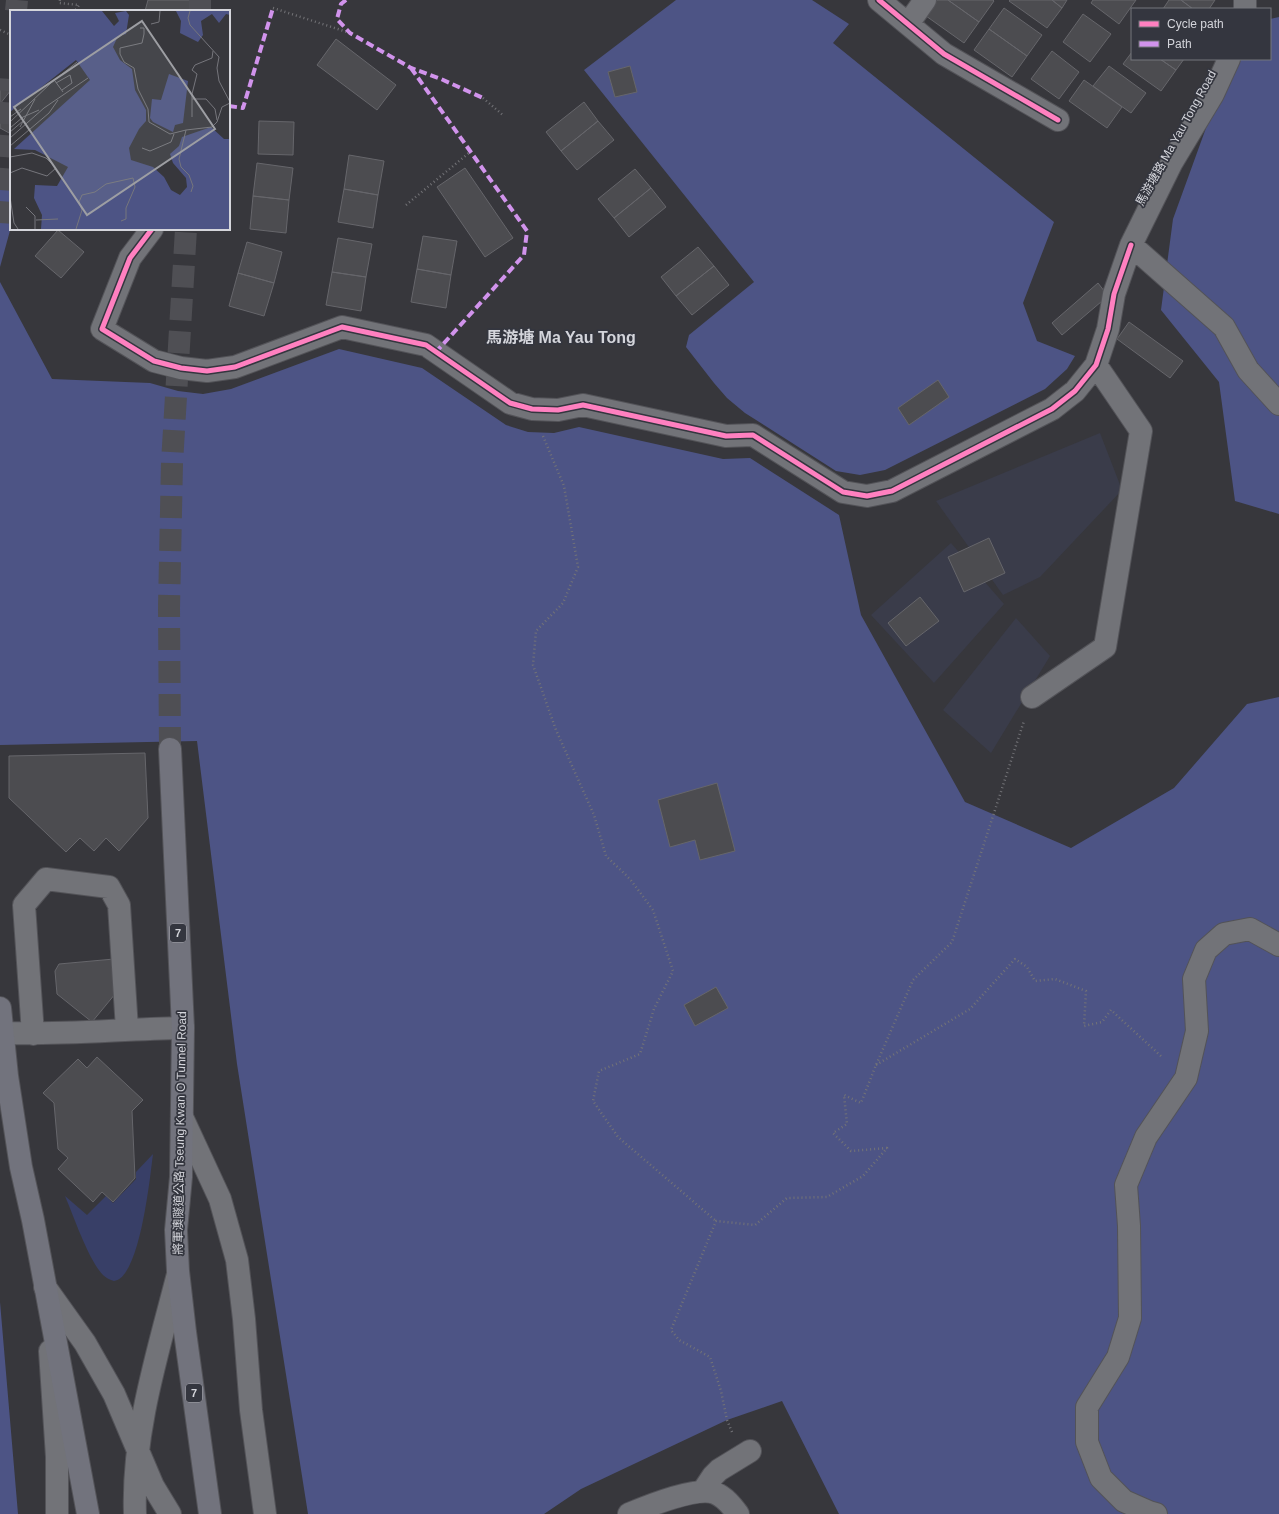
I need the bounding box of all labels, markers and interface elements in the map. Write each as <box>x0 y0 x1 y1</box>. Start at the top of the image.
legend <box>1131 8 1271 60</box>
inset map <box>10 10 230 230</box>
text: Cycle path <box>1167 17 1224 31</box>
text: Path <box>1167 37 1192 51</box>
street label: 馬游塘路 Ma Yau Tong Road <box>1133 68 1219 208</box>
district label: 馬游塘 Ma Yau Tong <box>486 328 636 346</box>
road number: 7 <box>170 924 186 942</box>
street label: 將軍澳隧道公路 Tseung Kwan O Tunnel Road <box>171 1011 189 1255</box>
road number: 7 <box>186 1384 202 1402</box>

